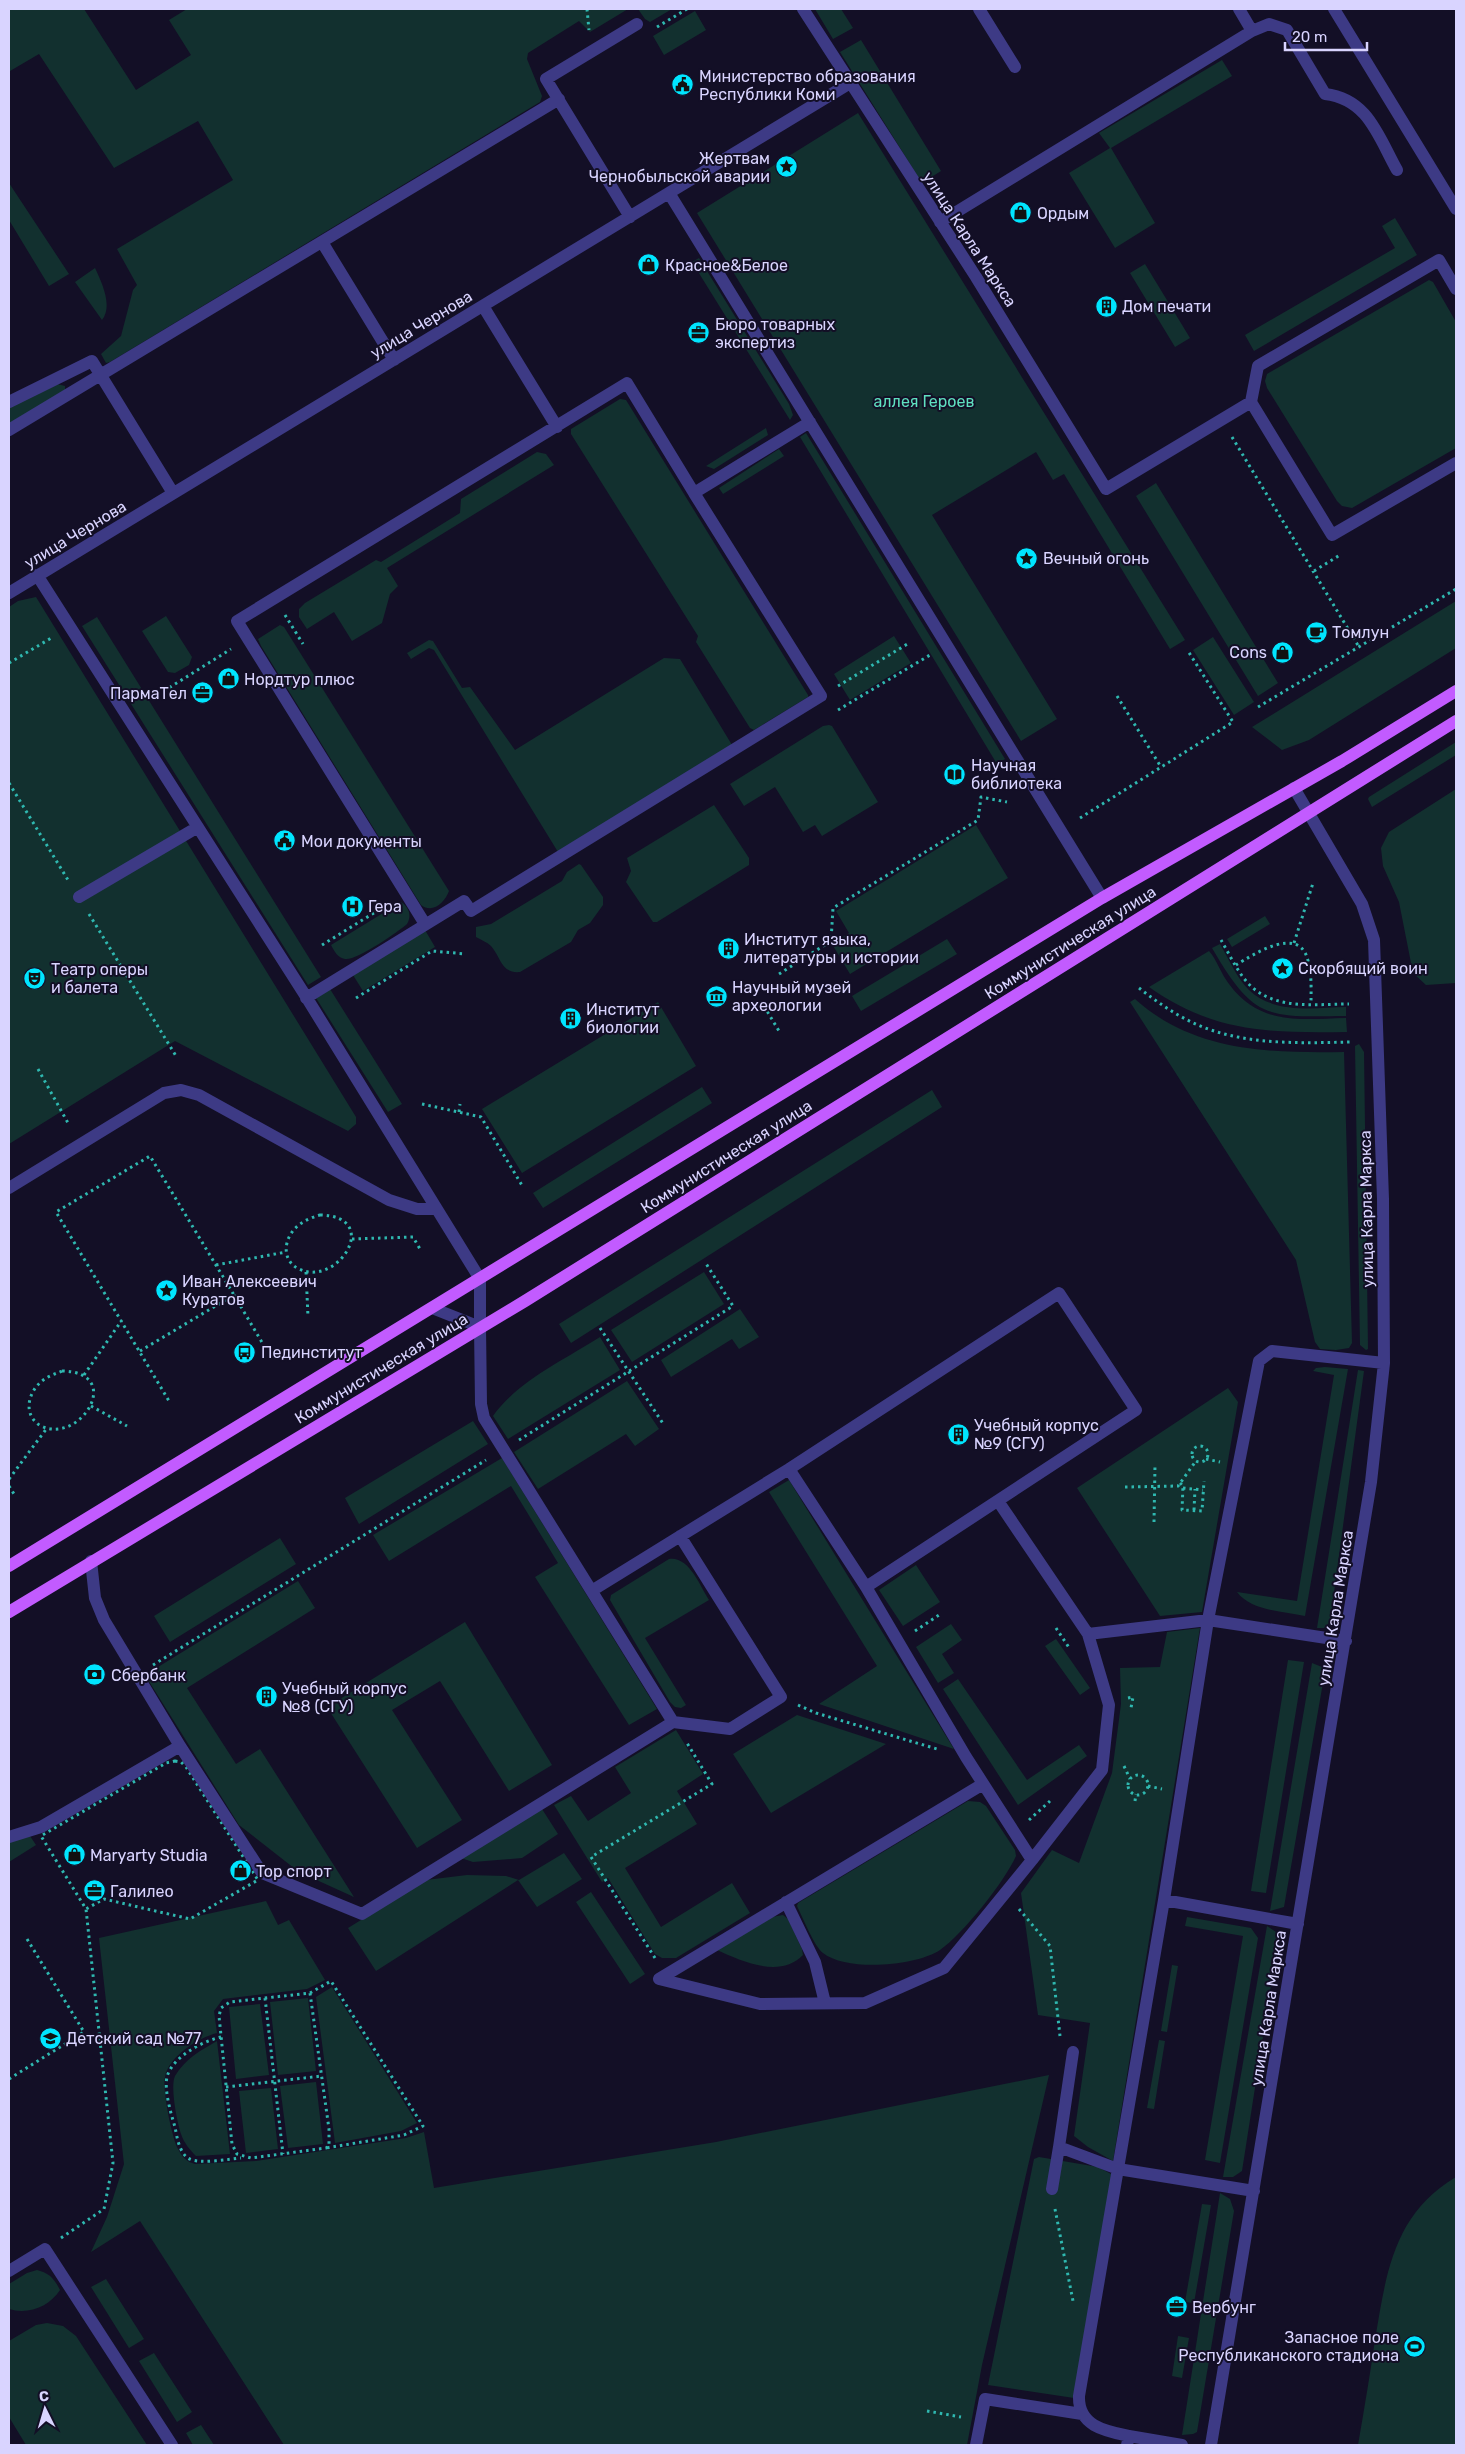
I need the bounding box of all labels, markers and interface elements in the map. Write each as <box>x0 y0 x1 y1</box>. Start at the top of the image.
scale bar <box>1285 20 1368 52</box>
text: 20 m <box>1292 28 1327 46</box>
place label: Министерство образования Республики Коми <box>699 67 916 104</box>
public building icon: Министерство образования Республики Коми <box>671 73 695 97</box>
place label: Жертвам Чернобыльской аварии <box>589 149 770 186</box>
place icon: Жертвам Чернобыльской аварии <box>774 155 798 179</box>
street label: улица Карла Маркса <box>919 168 1020 310</box>
shop icon: Ордым <box>1009 201 1033 225</box>
place label: Ордым <box>1037 204 1089 223</box>
shop icon: Красное&Белое <box>637 253 661 277</box>
place label: Красное&Белое <box>665 256 788 275</box>
street label: улица Чернова <box>367 287 476 362</box>
building icon: Дом печати <box>1094 294 1118 318</box>
place label: Дом печати <box>1122 297 1211 316</box>
place label: Бюро товарных экспертиз <box>715 315 835 352</box>
office icon: Бюро товарных экспертиз <box>687 321 711 345</box>
park label: аллея Героев <box>874 392 975 411</box>
street label: улица Чернова <box>21 497 130 572</box>
place icon: Вечный огонь <box>1015 546 1039 570</box>
place label: Вечный огонь <box>1043 549 1149 568</box>
cafe icon: Томлун <box>1304 620 1328 644</box>
place label: Томлун <box>1332 623 1389 642</box>
shop icon: Cons <box>1271 640 1295 664</box>
place label: Cons <box>1229 643 1267 662</box>
shop icon: Нордтур плюс <box>216 667 240 691</box>
place label: Нордтур плюс <box>244 670 355 689</box>
office icon: ПармаТел <box>191 681 215 705</box>
place label: ПармаТел <box>110 684 187 703</box>
place label: Научная библиотека <box>971 756 1062 793</box>
library icon: Научная библиотека <box>943 762 967 786</box>
public building icon: Мои документы <box>273 829 297 853</box>
place label: Мои документы <box>301 832 422 851</box>
street label: Коммунистическая улица <box>981 882 1159 1003</box>
hospital icon: Гера <box>340 894 364 918</box>
place label: Гера <box>368 897 402 916</box>
place label: Институт языка, литературы и истории <box>744 930 919 967</box>
building icon: Институт языка, литературы и истории <box>716 936 740 960</box>
place icon: Скорбящий воин <box>1270 956 1294 980</box>
place label: Скорбящий воин <box>1298 959 1428 978</box>
place label: Театр оперы и балета <box>51 960 148 997</box>
theatre icon: Театр оперы и балета <box>23 966 47 990</box>
place label: Научный музей археологии <box>732 978 851 1015</box>
museum icon: Научный музей археологии <box>704 984 728 1008</box>
place label: Институт биологии <box>586 1000 660 1037</box>
building icon: Институт биологии <box>558 1006 582 1030</box>
street label: Коммунистическая улица <box>637 1096 815 1217</box>
street label: улица Карла Маркса <box>1356 1130 1377 1288</box>
place label: Иван Алексеевич Куратов <box>182 1272 317 1309</box>
place icon: Иван Алексеевич Куратов <box>154 1278 178 1302</box>
street label: Коммунистическая улица <box>291 1309 471 1428</box>
bus stop icon: Пединститут <box>233 1340 257 1364</box>
place label: Пединститут <box>261 1343 362 1362</box>
place label: Учебный корпус №9 (СГУ) <box>974 1416 1099 1453</box>
building icon: Учебный корпус №9 (СГУ) <box>946 1422 970 1446</box>
street label: улица Карла Маркса <box>1314 1529 1357 1687</box>
bank icon: Сбербанк <box>83 1663 107 1687</box>
place label: Сбербанк <box>111 1666 186 1685</box>
place label: Учебный корпус №8 (СГУ) <box>282 1679 407 1716</box>
building icon: Учебный корпус №8 (СГУ) <box>254 1685 278 1709</box>
shop icon: Maryarty Studia <box>62 1843 86 1867</box>
place label: Maryarty Studia <box>90 1846 208 1865</box>
shop icon: Top спорт <box>228 1859 252 1883</box>
place label: Top спорт <box>256 1862 332 1881</box>
office icon: Галилео <box>82 1879 106 1903</box>
place label: Галилео <box>110 1882 174 1901</box>
street label: улица Карла Маркса <box>1247 1929 1290 2087</box>
school or university icon: Детский сад №77 <box>38 2026 62 2050</box>
place label: Детский сад №77 <box>66 2029 201 2048</box>
office icon: Вербунг <box>1164 2295 1188 2319</box>
place label: Вербунг <box>1192 2298 1256 2317</box>
place label: Запасное поле Республиканского стадиона <box>1178 2328 1399 2365</box>
sports icon: Запасное поле Республиканского стадиона <box>1403 2334 1427 2358</box>
north arrow <box>20 2384 70 2434</box>
text: С <box>38 2388 50 2405</box>

